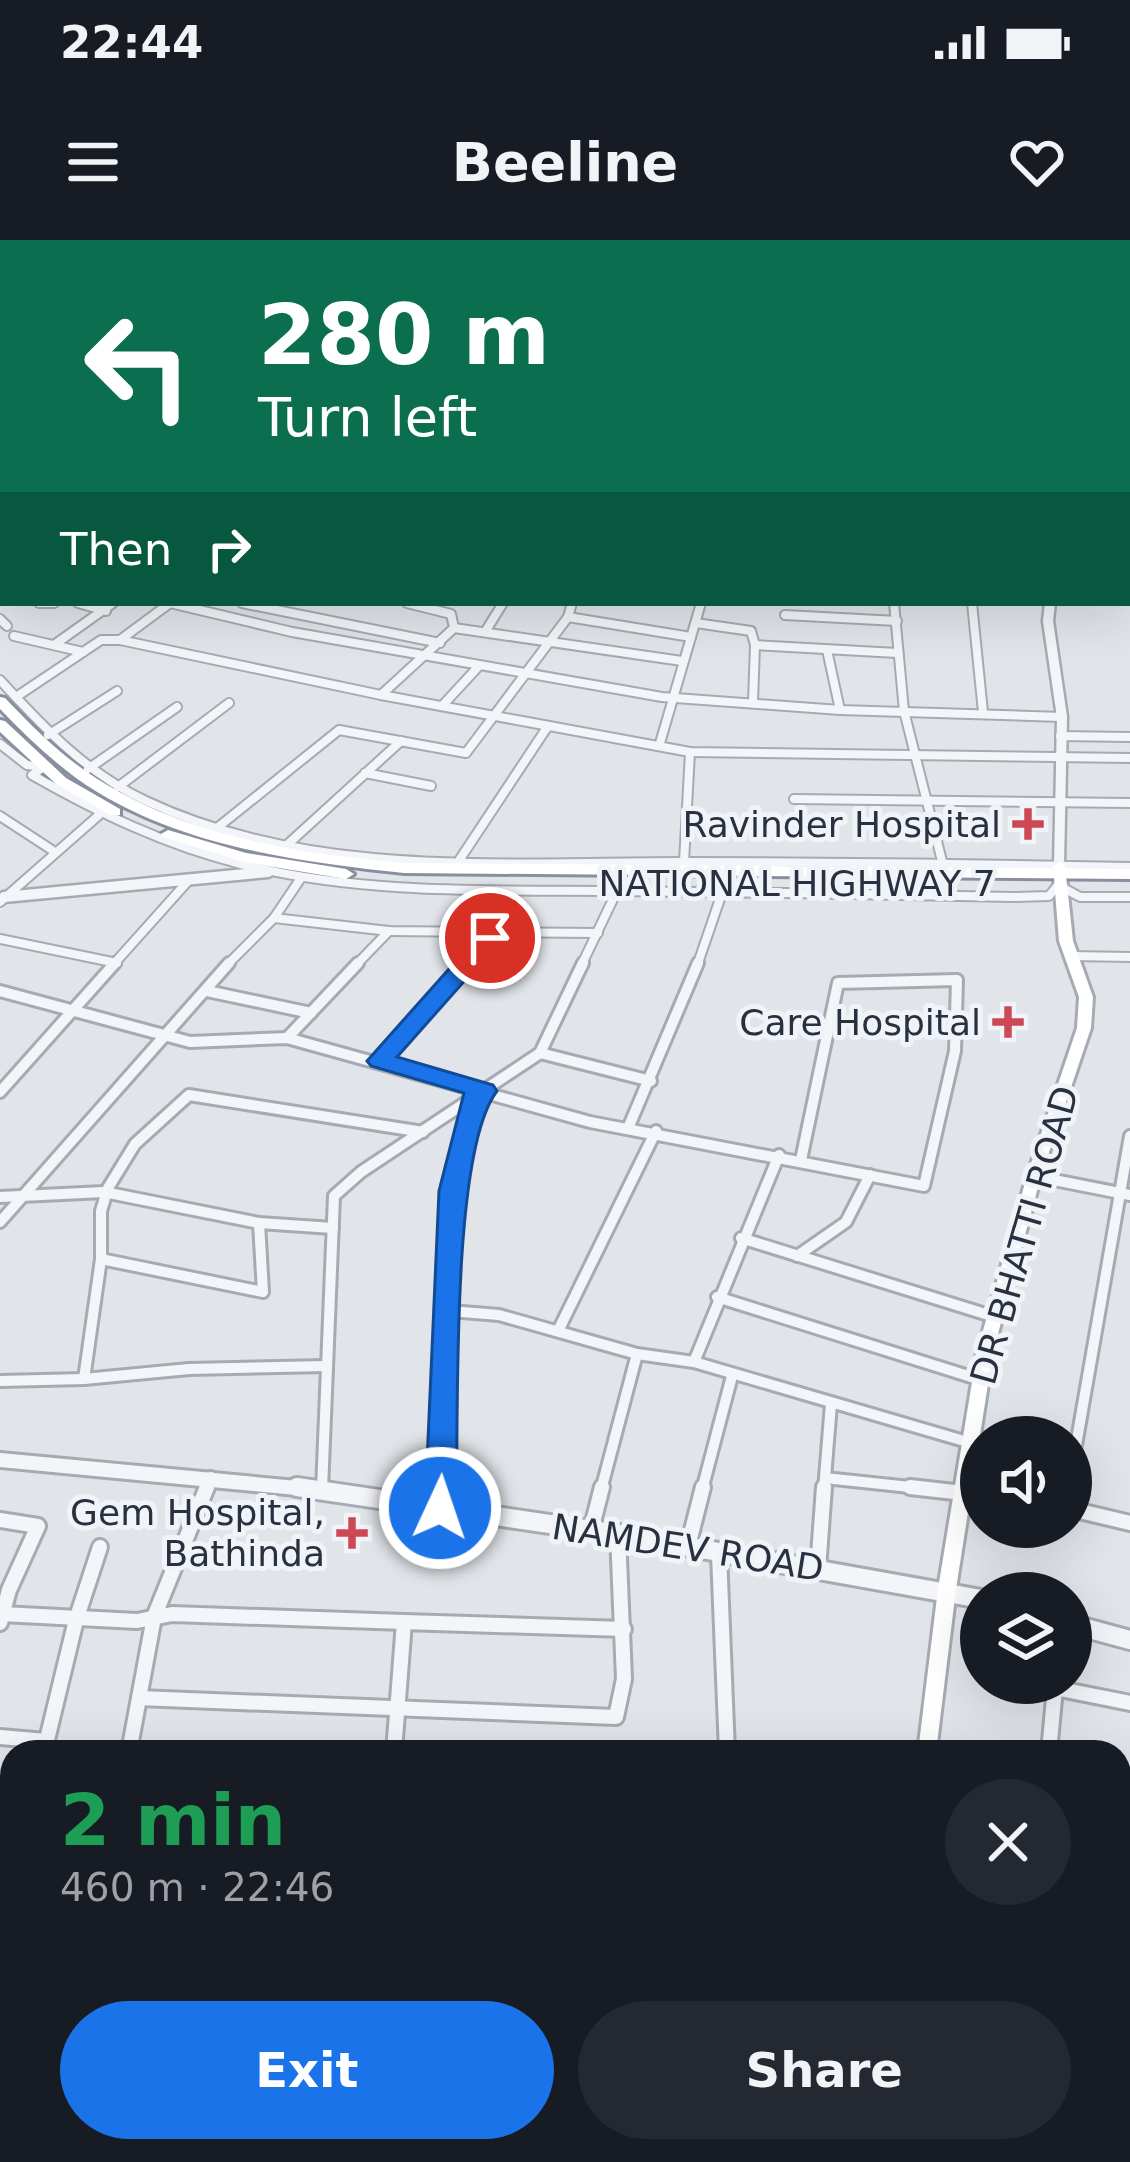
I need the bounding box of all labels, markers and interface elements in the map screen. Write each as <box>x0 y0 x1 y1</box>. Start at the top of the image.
text: 22:44 <box>60 16 203 69</box>
icon: menu <box>60 129 126 195</box>
icon: heart <box>1004 129 1070 195</box>
text: Beeline <box>452 131 678 194</box>
text: 280 m <box>258 286 550 384</box>
icon: left <box>60 288 216 444</box>
text: Turn left <box>258 386 477 449</box>
icon: right <box>196 516 262 582</box>
text: Then <box>60 523 172 576</box>
place label: Ravinder Hospital <box>682 804 1001 845</box>
marker: Ravinder Hospital <box>1012 808 1044 840</box>
street label: NATIONAL HIGHWAY 7 <box>598 863 996 904</box>
pin <box>439 887 541 989</box>
icon: arrive <box>457 905 523 971</box>
place label: Care Hospital <box>739 1002 981 1043</box>
marker: Care Hospital <box>992 1006 1024 1038</box>
street label: DR BHATTI ROAD <box>962 1081 1087 1389</box>
map controls <box>960 1416 1092 1704</box>
button: sound <box>960 1416 1092 1548</box>
position arrow <box>377 1445 503 1571</box>
place label: Gem Hospital, Bathinda <box>70 1492 325 1574</box>
street label: NAMDEV ROAD <box>549 1506 827 1589</box>
marker: Gem Hospital, Bathinda <box>336 1517 368 1549</box>
button: layers <box>960 1572 1092 1704</box>
text: 2 min <box>60 1778 286 1862</box>
button: close <box>945 1779 1071 1905</box>
text: 460 m · 22:46 <box>60 1865 334 1910</box>
button: Exit <box>60 2001 554 2139</box>
button: Share <box>578 2001 1071 2139</box>

